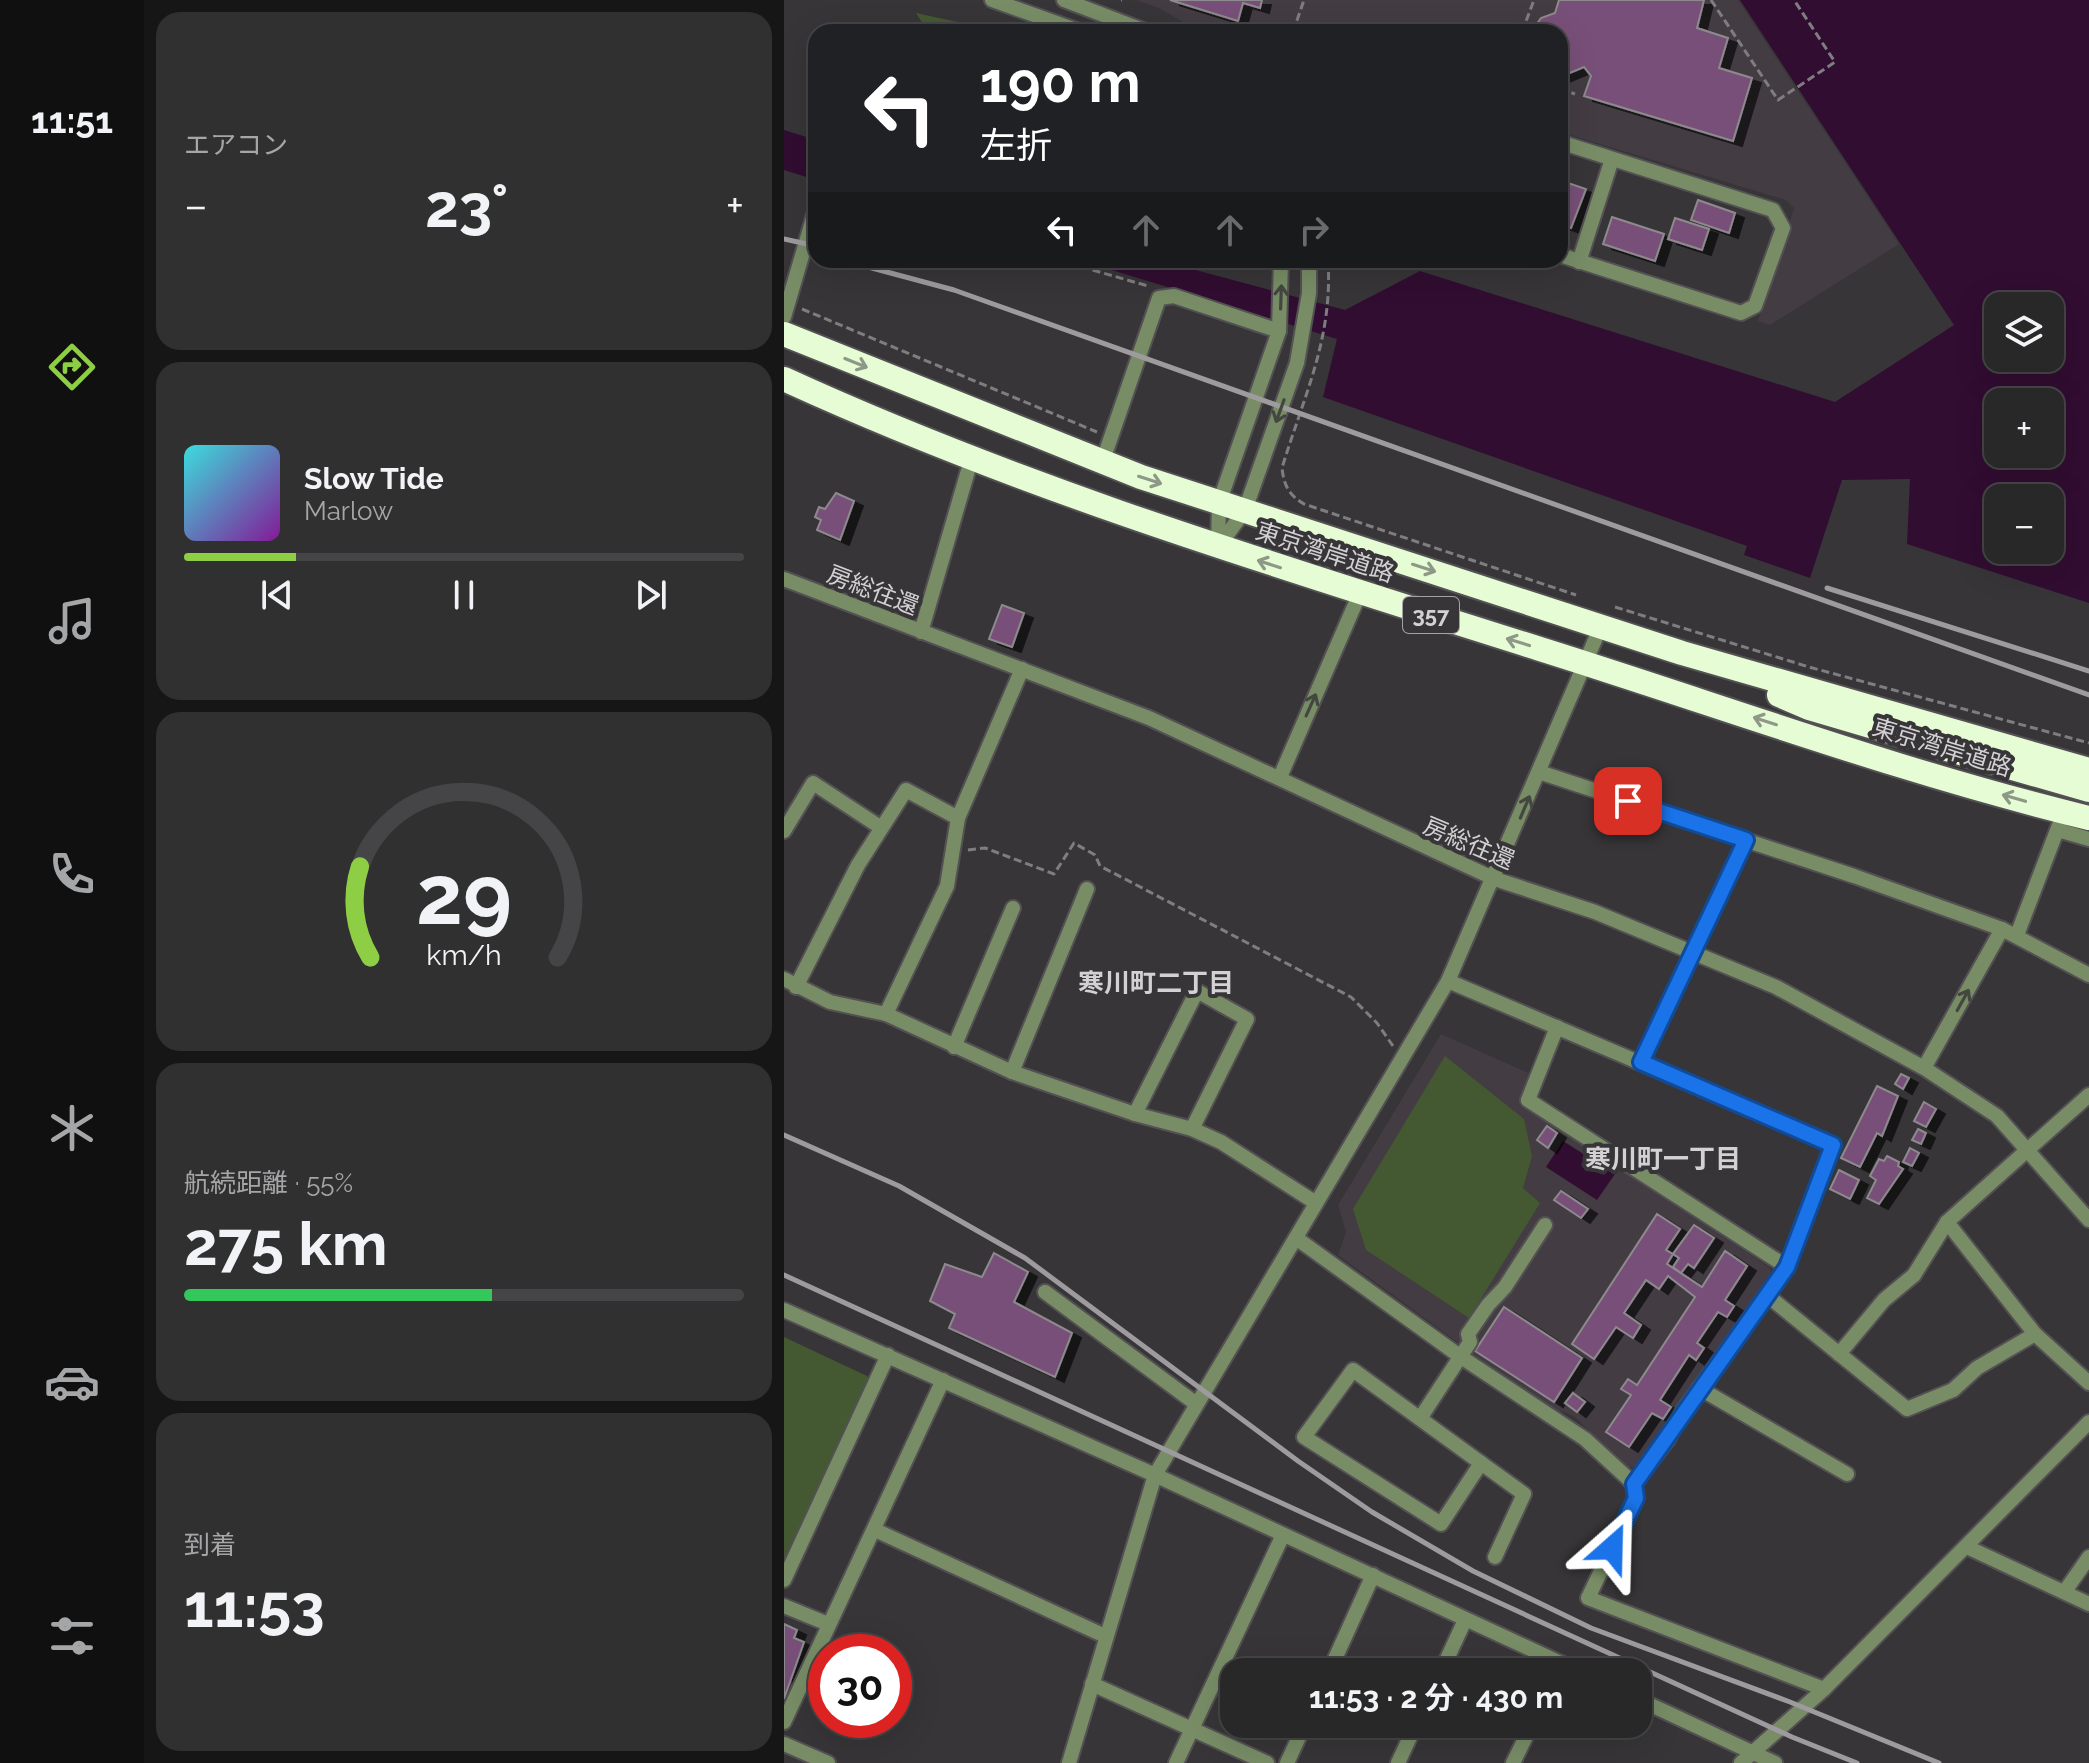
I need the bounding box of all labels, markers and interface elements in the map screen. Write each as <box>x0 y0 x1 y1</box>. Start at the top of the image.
text: 190 m <box>980 49 1141 115</box>
icon: left <box>848 56 952 160</box>
text: 11:51 <box>31 99 113 141</box>
text: 左折 <box>980 124 1052 166</box>
text: エアコン <box>184 130 288 160</box>
text: 23° <box>425 171 508 241</box>
text: − <box>184 180 208 231</box>
text: + <box>726 180 744 231</box>
icon: left <box>1040 208 1084 252</box>
icon: ahead <box>1124 208 1168 252</box>
icon: ahead <box>1208 208 1252 252</box>
icon: right <box>1292 208 1336 252</box>
one-way arrow <box>1273 284 1288 311</box>
map controls <box>1984 292 2064 564</box>
button: layers <box>1984 292 2064 372</box>
icon: directions <box>44 339 100 395</box>
one-way arrow <box>843 357 868 371</box>
button: + <box>1984 388 2064 468</box>
one-way arrow <box>1272 398 1286 423</box>
text: Slow Tide <box>304 461 444 496</box>
one-way arrow <box>1137 473 1162 488</box>
button: − <box>1984 484 2064 564</box>
text: Marlow <box>304 496 393 526</box>
street label: 東京湾岸道路 <box>1252 516 1398 588</box>
one-way arrow <box>1257 556 1282 571</box>
street label: 房総往還 <box>823 559 923 621</box>
one-way arrow <box>1411 562 1436 576</box>
icon: previous <box>255 573 299 617</box>
icon: pause <box>442 573 486 617</box>
icon: next <box>629 573 673 617</box>
icon: music <box>44 593 100 649</box>
road number: 357 <box>1403 597 1459 633</box>
one-way arrow <box>1505 633 1530 648</box>
one-way arrow <box>1304 694 1319 718</box>
street label: 東京湾岸道路 <box>1869 712 2015 782</box>
one-way arrow <box>1753 713 1779 728</box>
pin <box>1594 767 1662 835</box>
icon: arrive <box>1606 779 1650 823</box>
one-way arrow <box>2001 789 2027 804</box>
one-way arrow <box>1518 795 1533 820</box>
street label: 房総往還 <box>1419 811 1519 875</box>
text: 29 <box>416 845 512 942</box>
icon: phone <box>44 846 100 902</box>
text: km/h <box>426 938 502 972</box>
district label: 寒川町二丁目 <box>1078 968 1234 998</box>
one-way arrow <box>1955 989 1971 1012</box>
icon: climate <box>44 1100 100 1156</box>
district label: 寒川町一丁目 <box>1585 1144 1741 1174</box>
text: 航続距離 · 55% <box>184 1168 353 1198</box>
text: 275 km <box>184 1209 388 1279</box>
icon: car <box>44 1354 100 1410</box>
position arrow <box>1570 1506 1654 1590</box>
text: 到着 <box>184 1530 236 1560</box>
text: 11:53 <box>184 1571 325 1641</box>
icon: filters <box>44 1608 100 1664</box>
speed limit sign: 30 <box>808 1634 912 1738</box>
text: 11:53 · 2 分 · 430 m <box>1309 1680 1563 1715</box>

